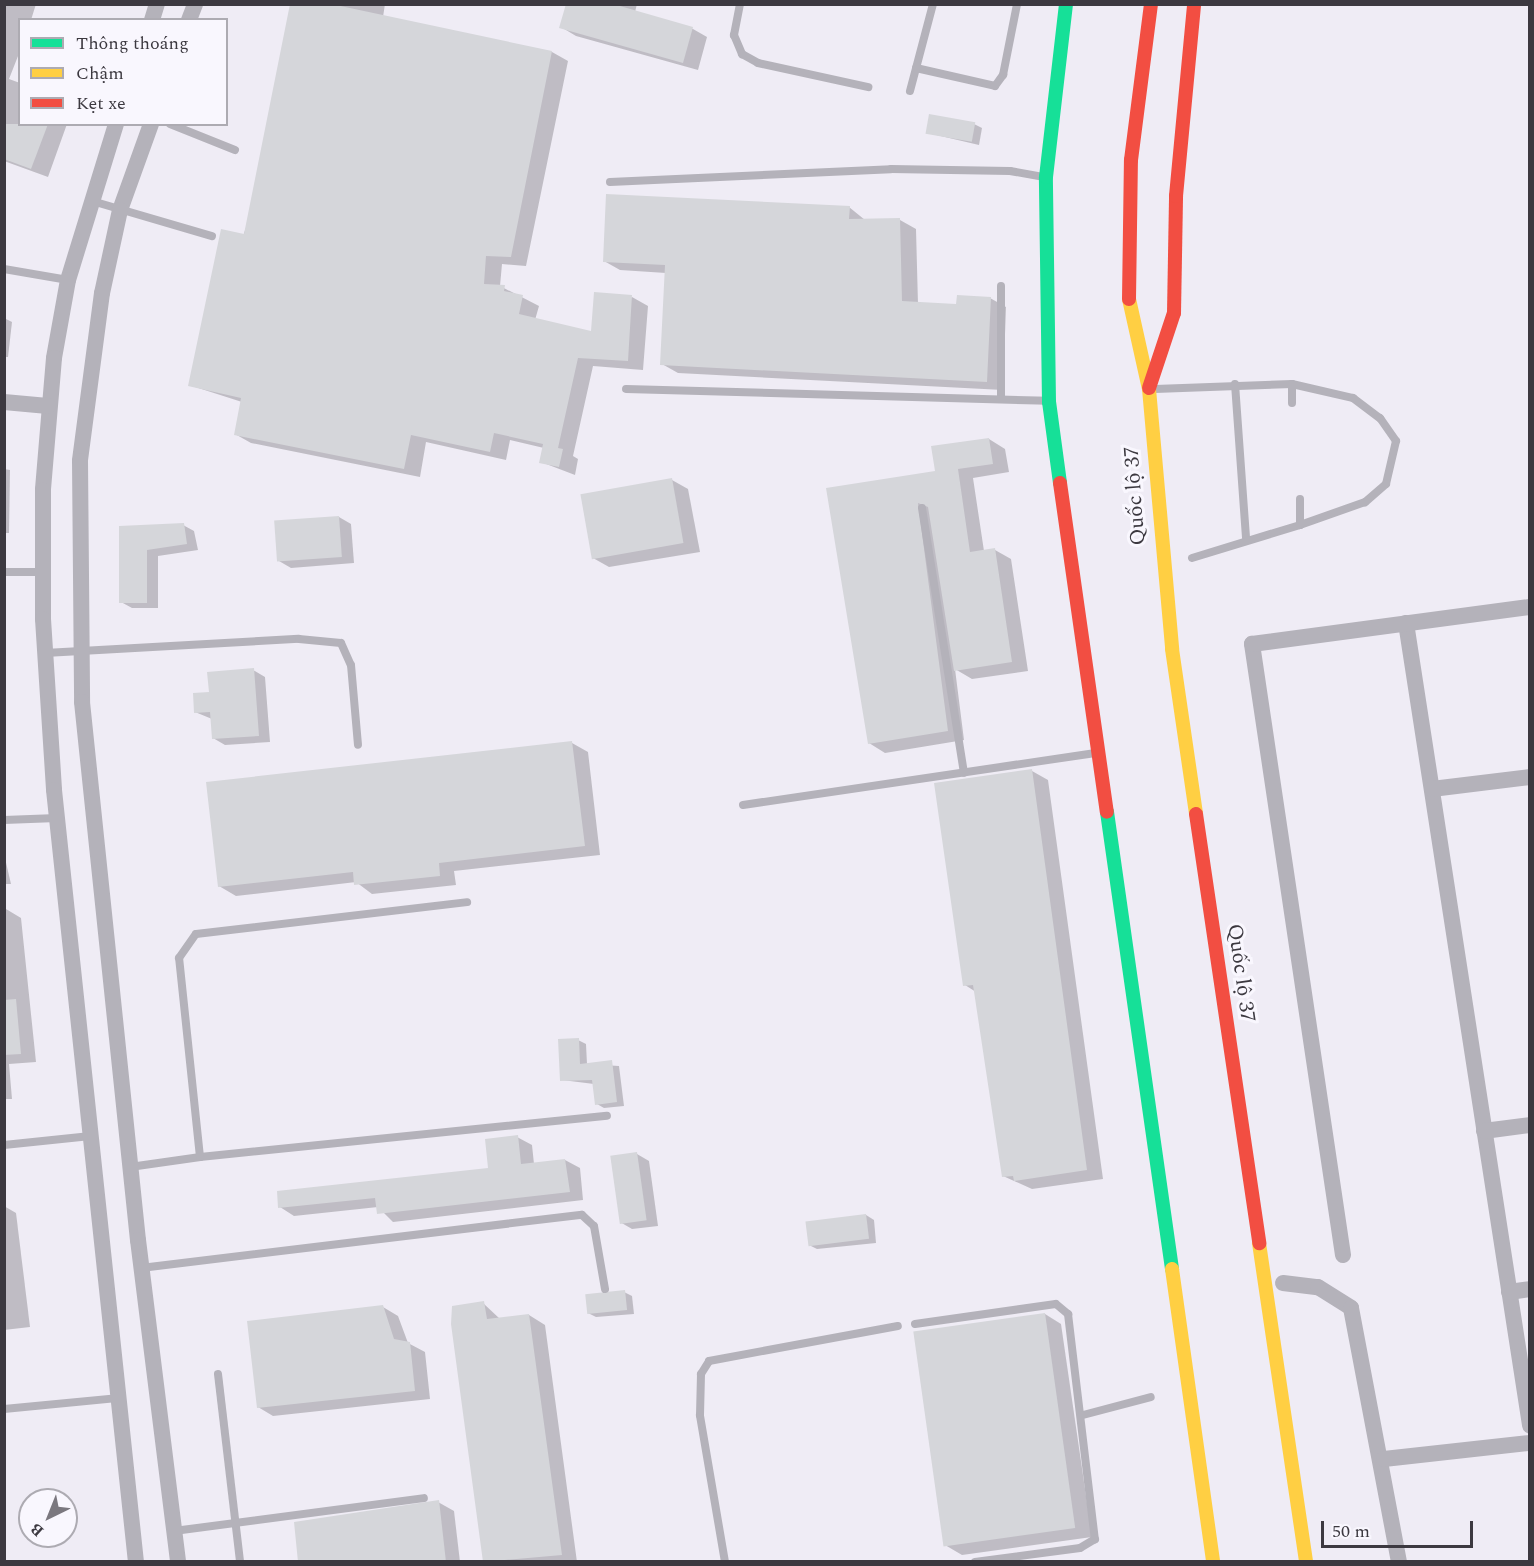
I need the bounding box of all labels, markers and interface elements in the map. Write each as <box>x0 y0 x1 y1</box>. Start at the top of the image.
legend <box>18 18 228 126</box>
text: Thông thoáng <box>76 30 189 57</box>
text: Chậm <box>76 60 124 87</box>
text: Kẹt xe <box>76 90 126 117</box>
street label: Quốc lộ 37 <box>1119 446 1151 546</box>
street label: Quốc lộ 37 <box>1222 922 1260 1024</box>
north arrow <box>18 1488 78 1548</box>
scale bar <box>1324 1509 1476 1547</box>
text: B <box>25 1517 49 1542</box>
text: 50 m <box>1332 1518 1370 1545</box>

